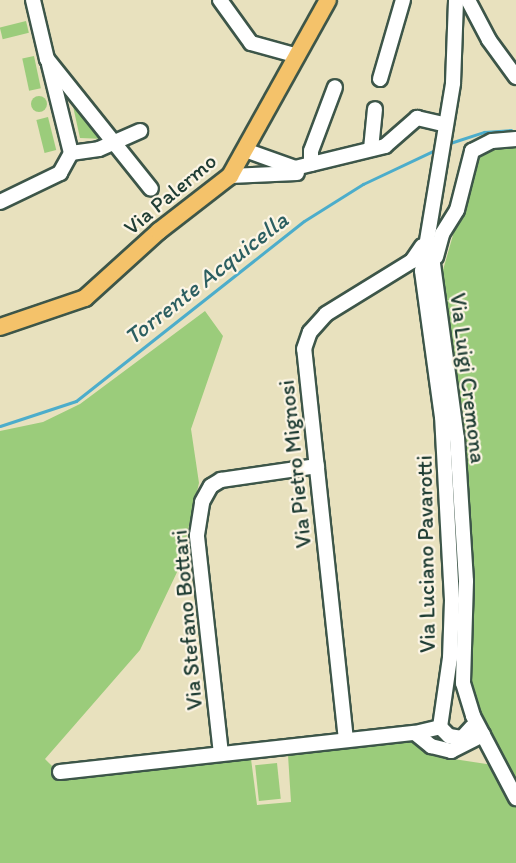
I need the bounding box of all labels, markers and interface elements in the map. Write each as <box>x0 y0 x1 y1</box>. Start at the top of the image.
street label: Via Palermo <box>118 148 222 240</box>
water label: Torrente Acquicella <box>118 205 294 351</box>
street label: Via Luigi Cremona <box>444 292 492 464</box>
street label: Via Pietro Mignosi <box>273 379 317 549</box>
street label: Via Luciano Pavarotti <box>411 455 441 653</box>
street label: Via Stefano Bottari <box>166 529 208 711</box>

